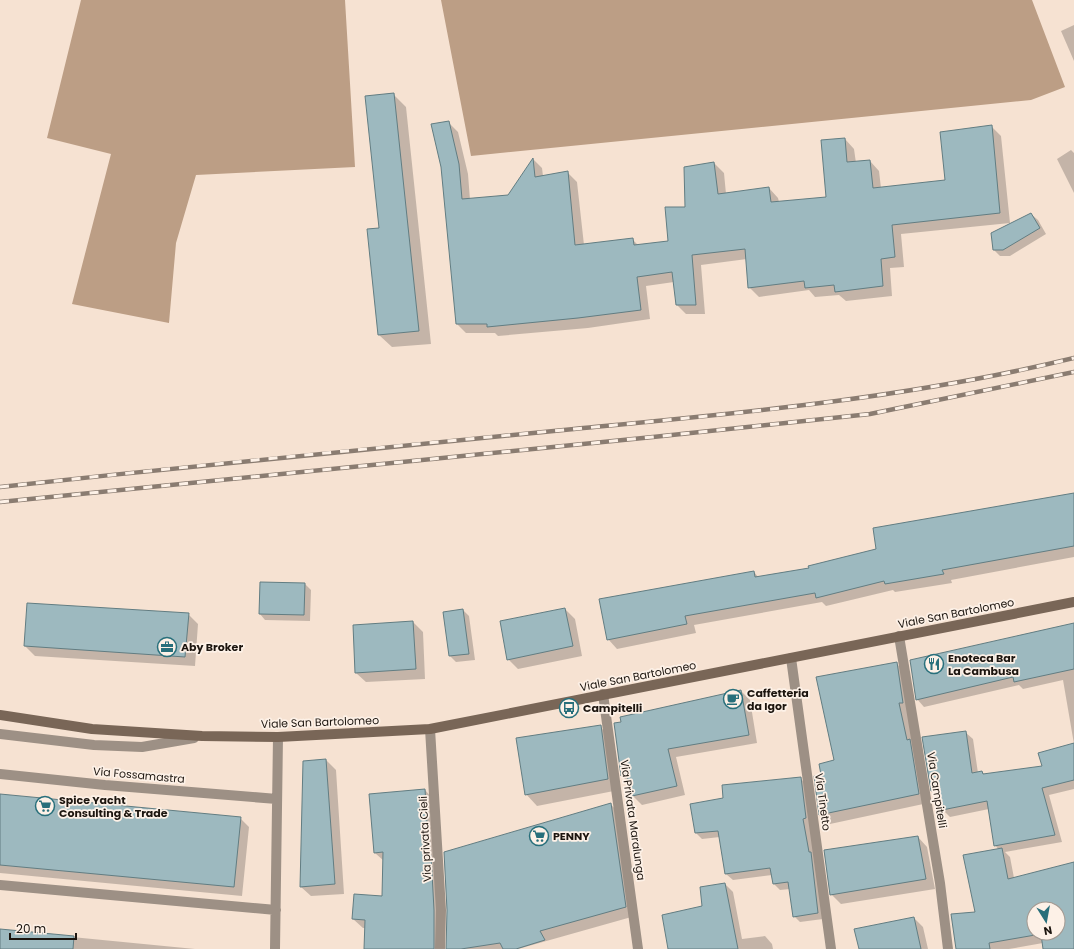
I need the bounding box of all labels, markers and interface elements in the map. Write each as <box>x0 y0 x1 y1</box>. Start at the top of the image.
street label: Viale San Bartolomeo <box>896 594 1016 632</box>
office icon: Aby Broker <box>156 636 178 658</box>
place label: Aby Broker <box>181 639 243 655</box>
place label: Enoteca Bar La Cambusa <box>948 650 1019 679</box>
restaurant icon: Enoteca Bar La Cambusa <box>923 653 945 675</box>
street label: Viale San Bartolomeo <box>578 657 698 695</box>
place label: Caffetteria da Igor <box>747 685 809 714</box>
cafe icon: Caffetteria da Igor <box>722 688 744 710</box>
bus stop icon: Campitelli <box>558 697 580 719</box>
place label: Campitelli <box>583 700 642 716</box>
street label: Viale San Bartolomeo <box>261 712 379 732</box>
street label: Via Campitelli <box>923 751 951 829</box>
street label: Via Privata Maralunga <box>617 759 649 881</box>
street label: Via Fossamastra <box>92 763 186 787</box>
street label: Via Tinetto <box>811 772 835 832</box>
place label: Spice Yacht Consulting & Trade <box>59 792 168 821</box>
supermarket icon: Spice Yacht Consulting & Trade <box>34 795 56 817</box>
street label: Via privata Cieli <box>415 795 435 882</box>
supermarket icon: PENNY <box>528 825 550 847</box>
place label: PENNY <box>553 828 590 844</box>
north arrow <box>1026 901 1066 941</box>
scale bar <box>10 915 76 941</box>
text: 20 m <box>16 920 46 937</box>
text: N <box>1042 922 1053 939</box>

